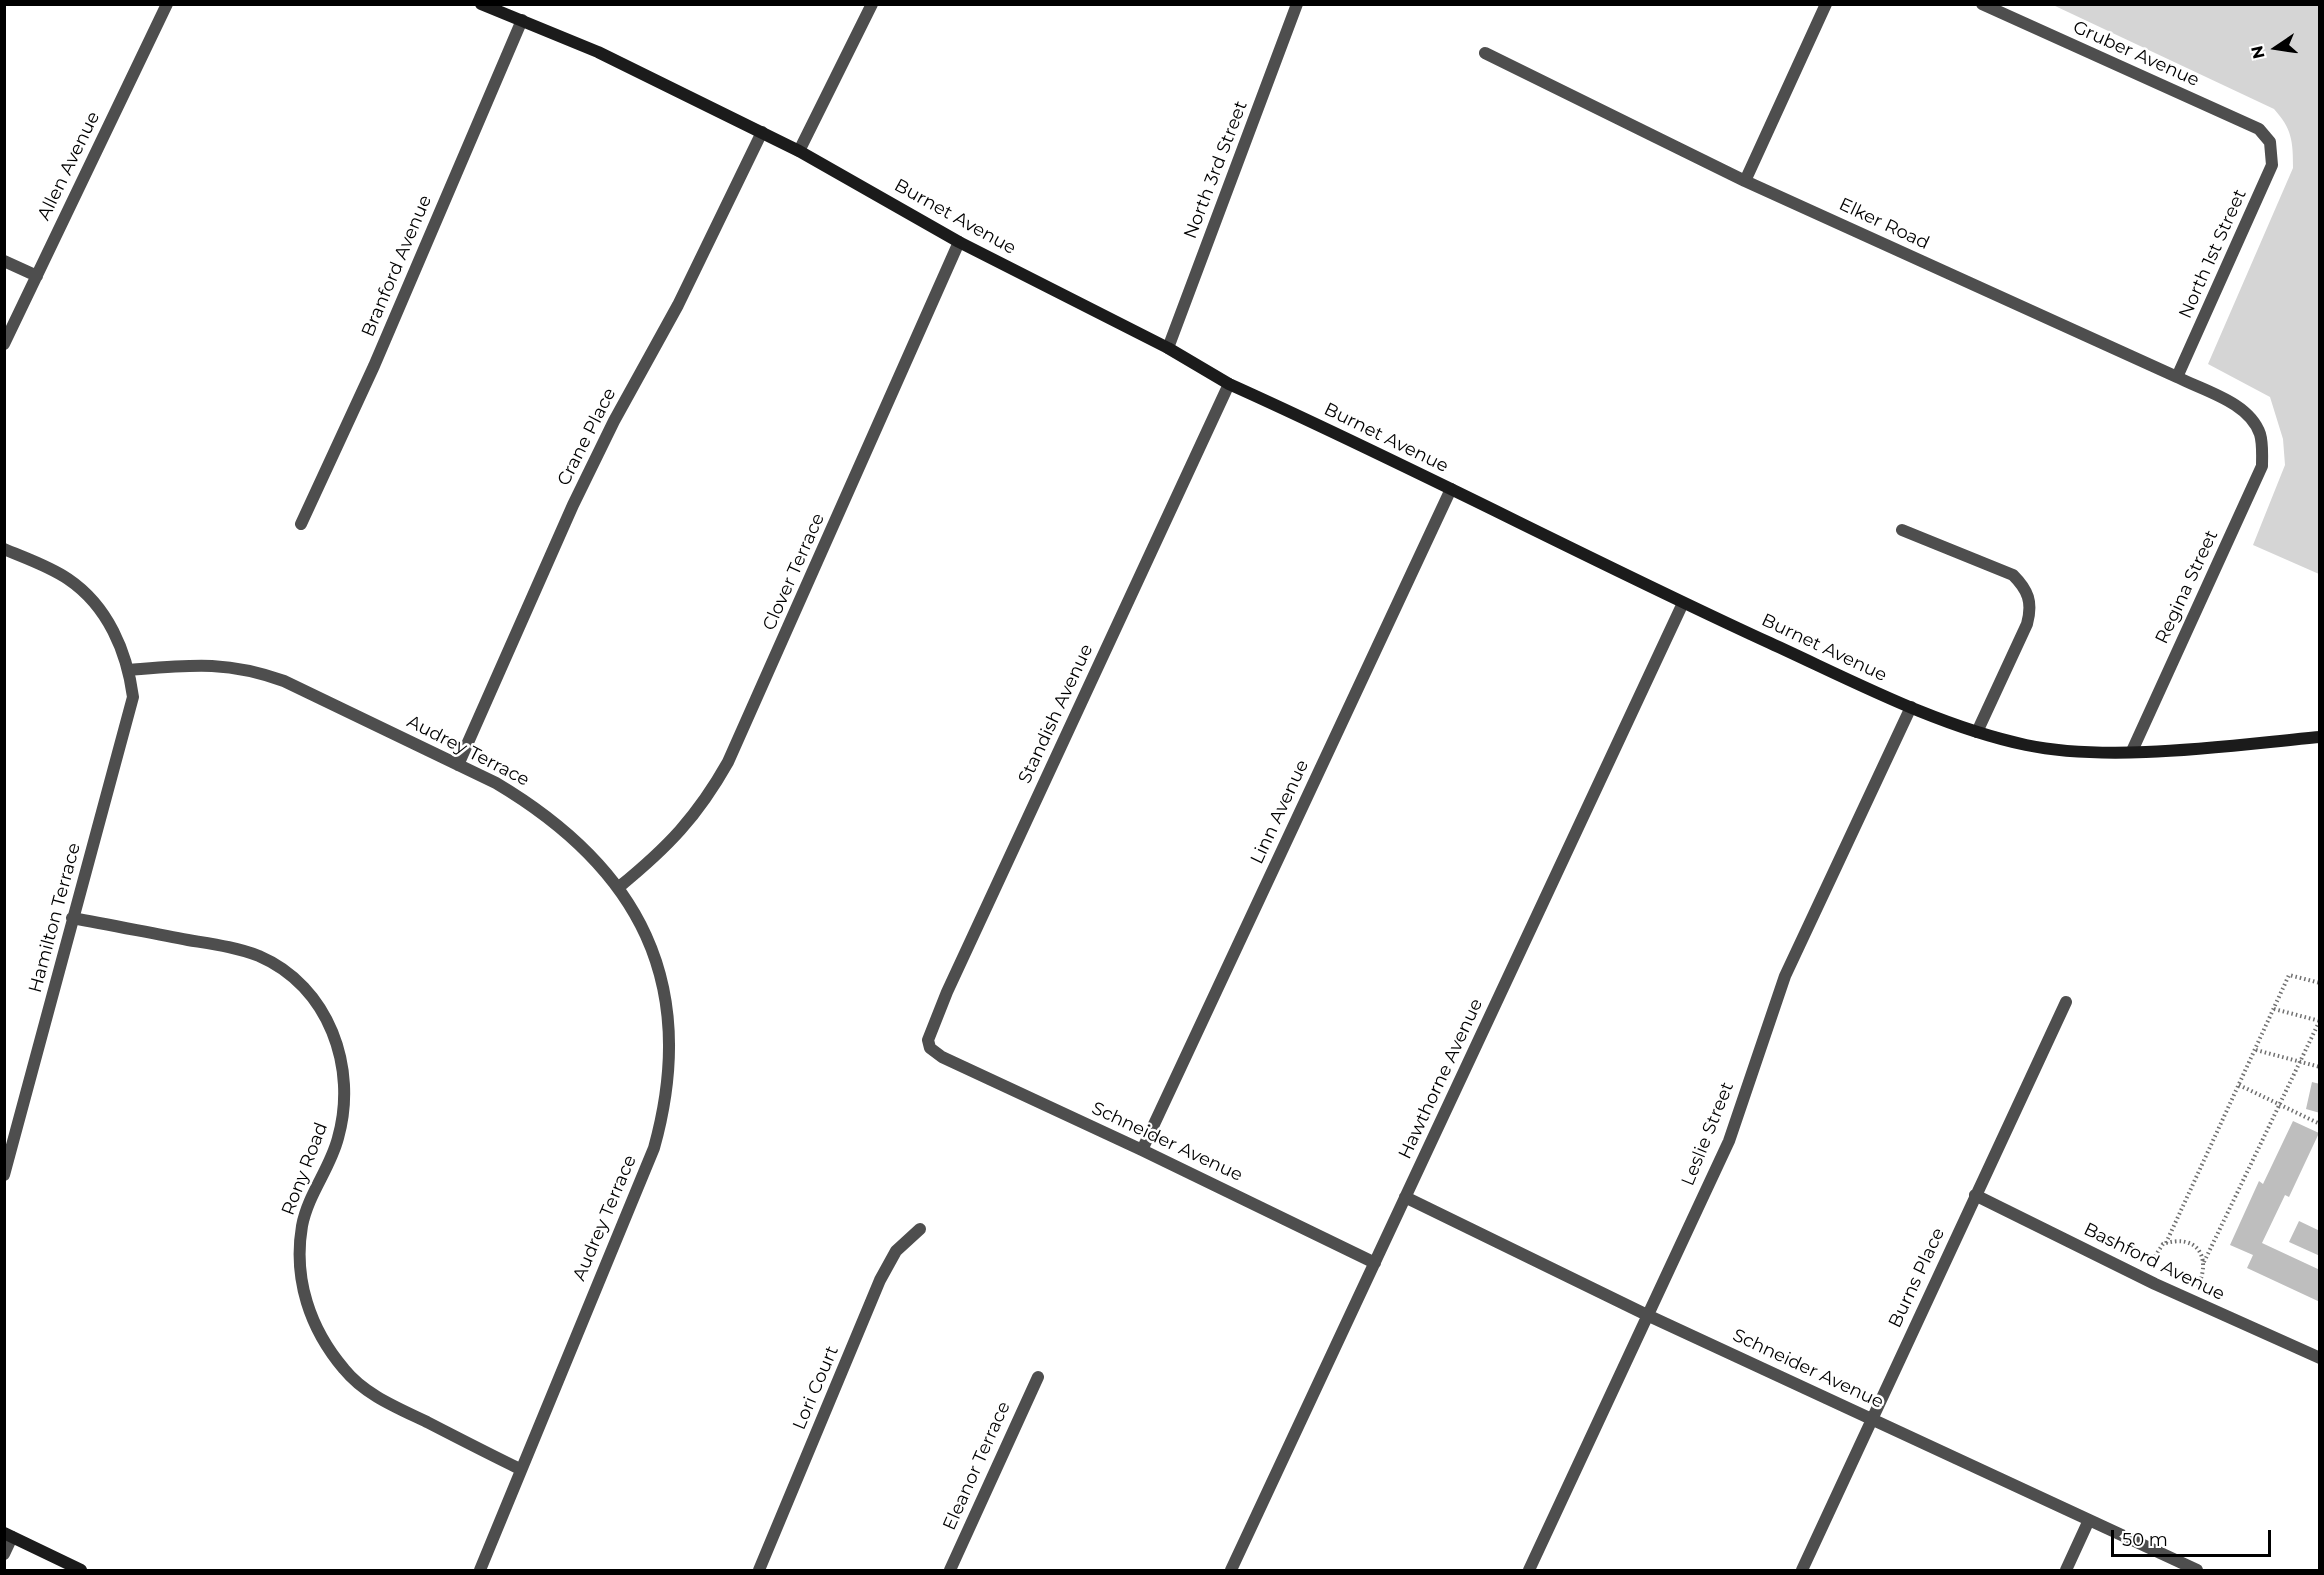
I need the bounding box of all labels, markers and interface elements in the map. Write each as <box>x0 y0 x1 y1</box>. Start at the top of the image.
street label: Gruber Avenue <box>2069 16 2203 92</box>
north arrow <box>2246 18 2306 78</box>
text: N <box>2247 44 2269 61</box>
street label: North 3rd Street <box>1180 98 1252 242</box>
street label: Allen Avenue <box>33 108 105 224</box>
street label: Burnet Avenue <box>890 175 1020 259</box>
street label: North 1st Street <box>2175 186 2251 322</box>
street label: Branford Avenue <box>357 192 437 340</box>
street label: Elker Road <box>1835 194 1933 254</box>
street label: Crane Place <box>553 384 621 490</box>
street label: Burnet Avenue <box>1320 399 1452 477</box>
street label: Clover Terrace <box>758 510 830 634</box>
street label: Regina Street <box>2151 527 2223 647</box>
street label: Burnet Avenue <box>1758 610 1890 686</box>
street label: Standish Avenue <box>1014 641 1098 787</box>
street label: Audrey Terrace <box>403 711 533 791</box>
street label: Linn Avenue <box>1246 756 1314 868</box>
street label: Hamilton Terrace <box>25 841 85 995</box>
street label: Hawthorne Avenue <box>1394 995 1488 1163</box>
street label: Leslie Street <box>1677 1079 1739 1189</box>
street label: Schneider Avenue <box>1088 1098 1246 1186</box>
street label: Rony Road <box>277 1120 333 1218</box>
street label: Audrey Terrace <box>569 1152 641 1284</box>
street label: Bashford Avenue <box>2080 1218 2228 1306</box>
street label: Burns Place <box>1884 1225 1950 1331</box>
street label: Schneider Avenue <box>1729 1325 1887 1413</box>
street label: Lori Court <box>789 1343 843 1433</box>
street label: Eleanor Terrace <box>939 1398 1015 1534</box>
scale bar <box>2114 1518 2274 1556</box>
text: 50 m <box>2122 1529 2168 1551</box>

